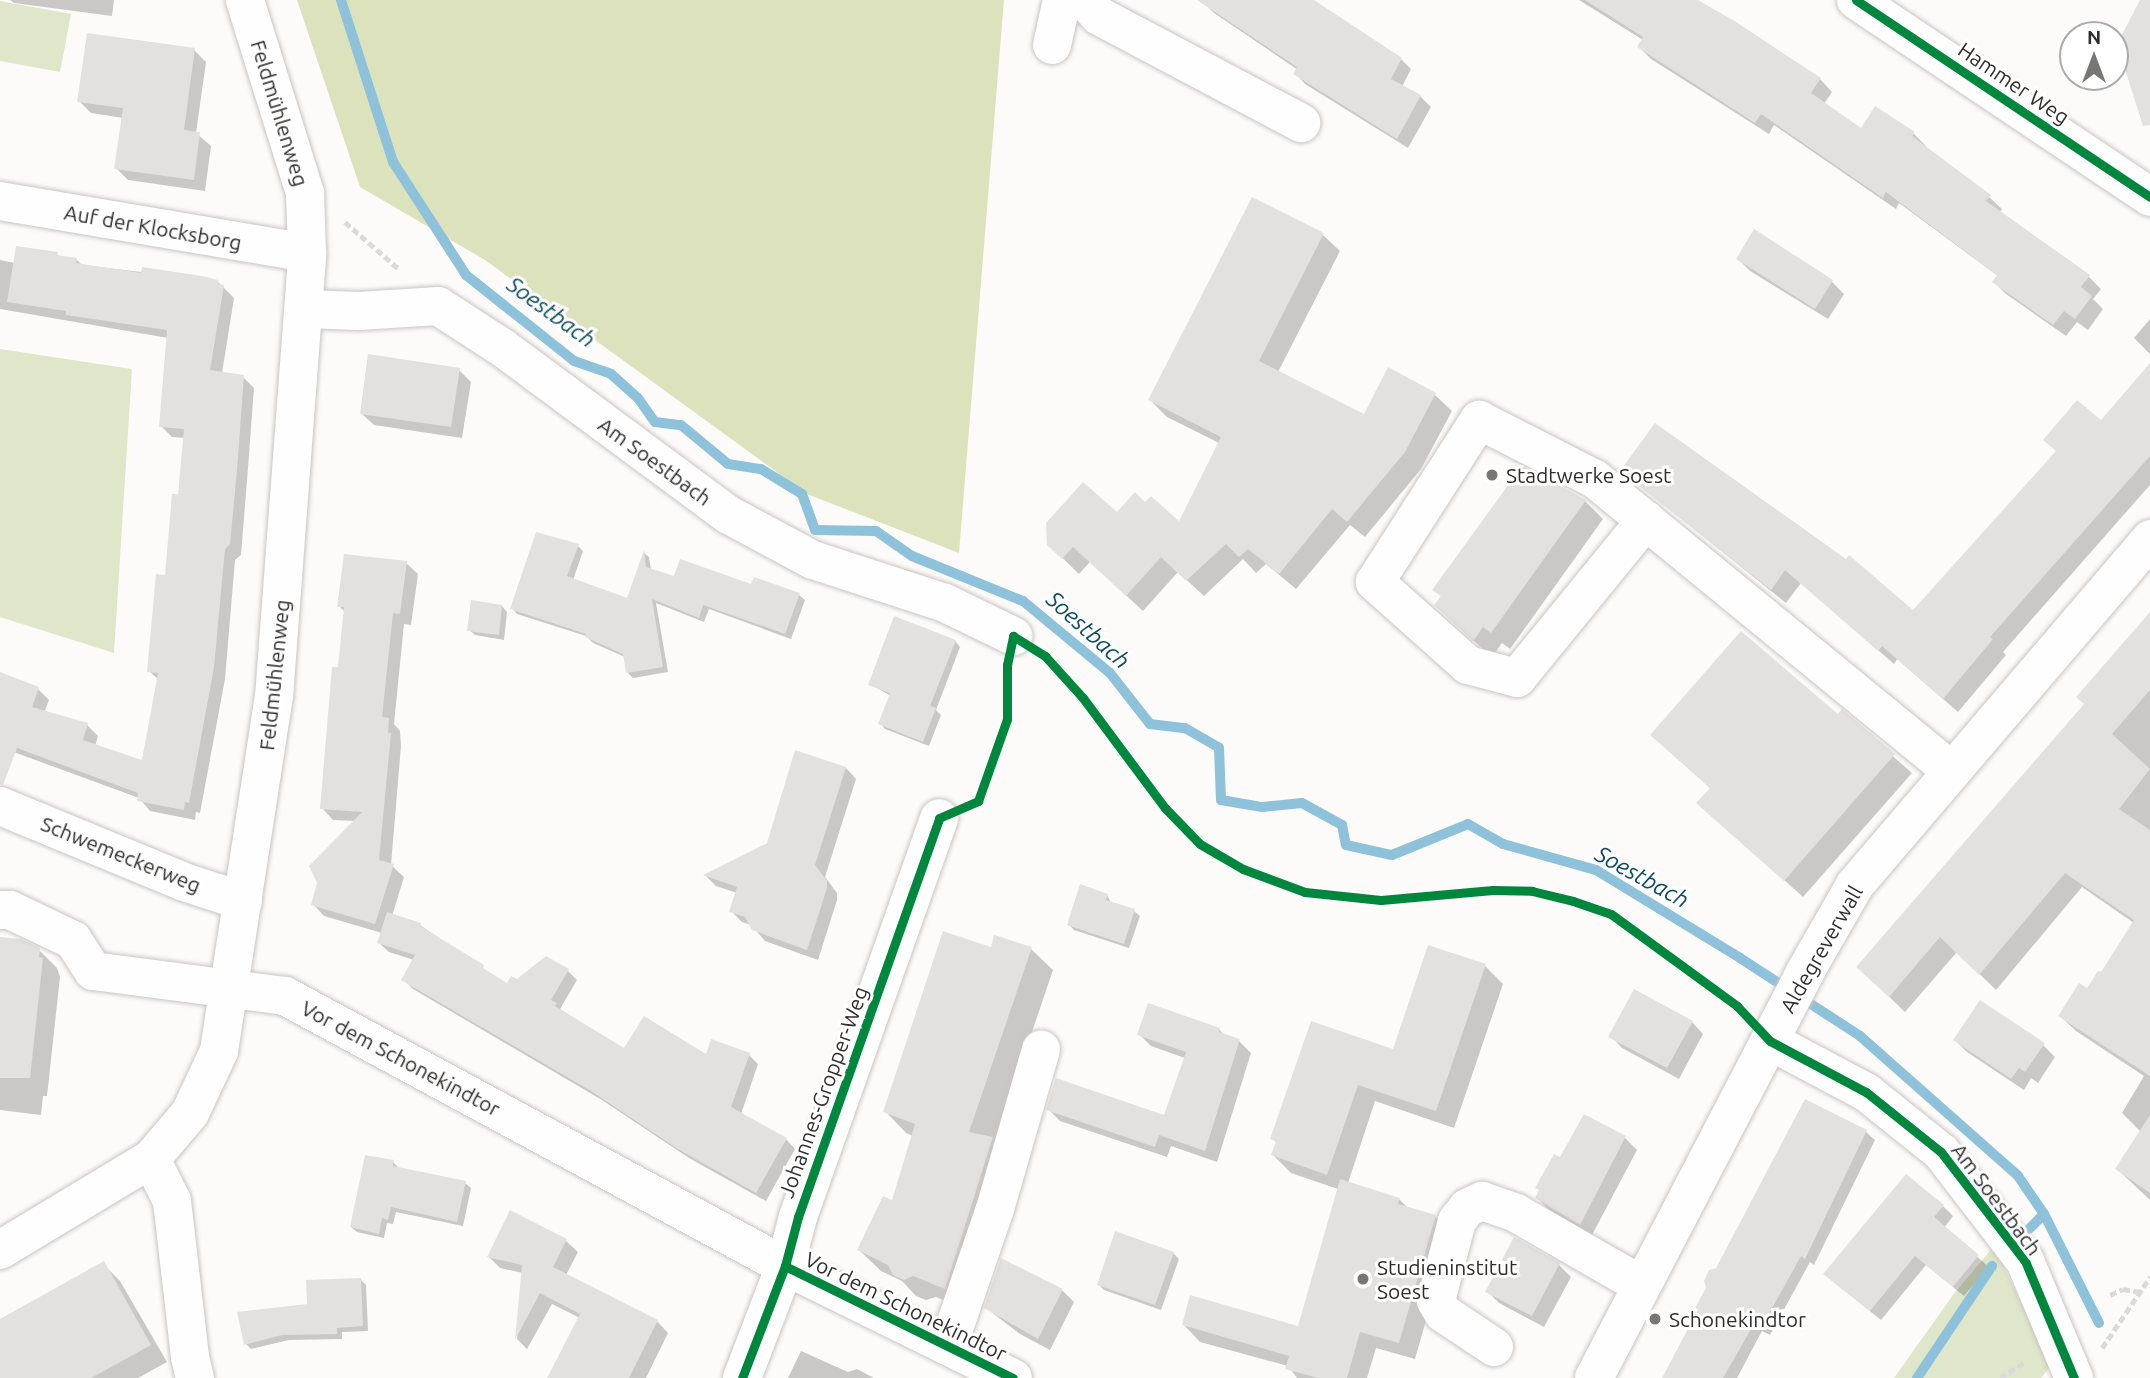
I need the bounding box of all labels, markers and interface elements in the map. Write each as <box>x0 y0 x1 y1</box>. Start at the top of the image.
north arrow <box>2059 21 2129 91</box>
text: N <box>2087 26 2101 48</box>
street label: Feldmühlenweg <box>246 37 314 189</box>
street label: Hammer Weg <box>1954 37 2074 129</box>
street label: Auf der Klocksborg <box>62 199 244 255</box>
water label: Soestbach <box>501 271 601 353</box>
street label: Am Soestbach <box>594 412 716 510</box>
place label: Stadtwerke Soest <box>1506 462 1671 488</box>
marker: Stadtwerke Soest <box>1484 467 1500 483</box>
water label: Soestbach <box>1041 585 1135 675</box>
street label: Feldmühlenweg <box>254 598 294 752</box>
street label: Schwemeckerweg <box>37 810 205 898</box>
water label: Soestbach <box>1590 840 1694 914</box>
street label: Aldegreverwall <box>1774 881 1868 1017</box>
street label: Johannes-Gropper-Weg <box>773 983 873 1201</box>
street label: Vor dem Schonekindtor <box>297 995 505 1121</box>
street label: Am Soestbach <box>1947 1138 2047 1260</box>
street label: Vor dem Schonekindtor <box>801 1246 1011 1366</box>
place label: Studieninstitut Soest <box>1377 1254 1517 1304</box>
marker: Studieninstitut Soest <box>1355 1271 1371 1287</box>
place label: Schonekindtor <box>1669 1306 1806 1332</box>
marker: Schonekindtor <box>1647 1311 1663 1327</box>

